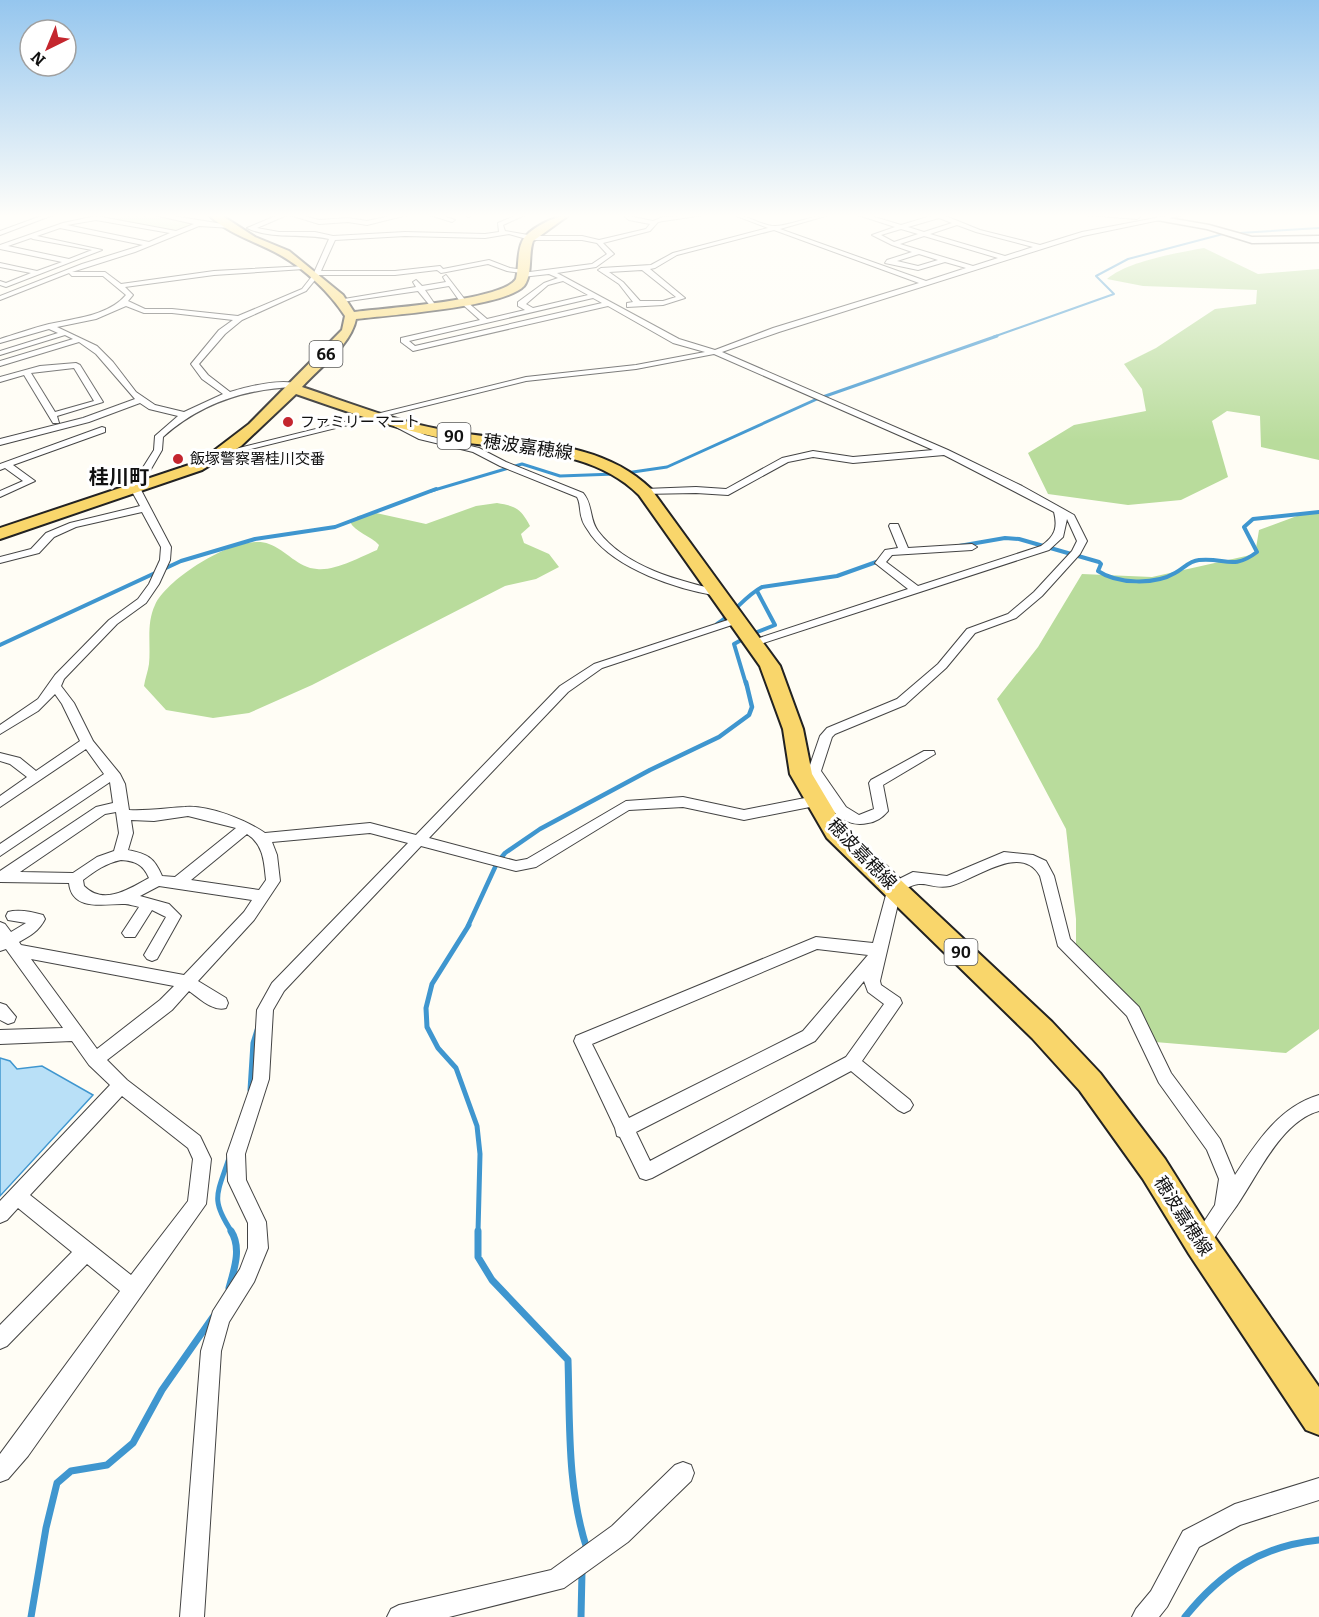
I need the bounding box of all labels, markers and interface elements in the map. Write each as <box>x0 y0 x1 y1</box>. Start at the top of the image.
north arrow <box>18 18 78 78</box>
text: N <box>27 47 49 70</box>
road number: 66 <box>310 341 342 367</box>
place label: ファミリーマート <box>300 413 420 431</box>
marker: ファミリーマート <box>281 415 295 429</box>
road number: 90 <box>438 423 470 449</box>
street label: 穂波嘉穂線 <box>482 430 574 464</box>
place label: 飯塚警察署桂川交番 <box>190 450 325 468</box>
marker: 飯塚警察署桂川交番 <box>171 452 185 466</box>
district label: 桂川町 <box>89 465 149 489</box>
street label: 穂波嘉穂線 <box>823 814 901 894</box>
road number: 90 <box>944 939 978 965</box>
street label: 穂波嘉穂線 <box>1149 1172 1217 1260</box>

